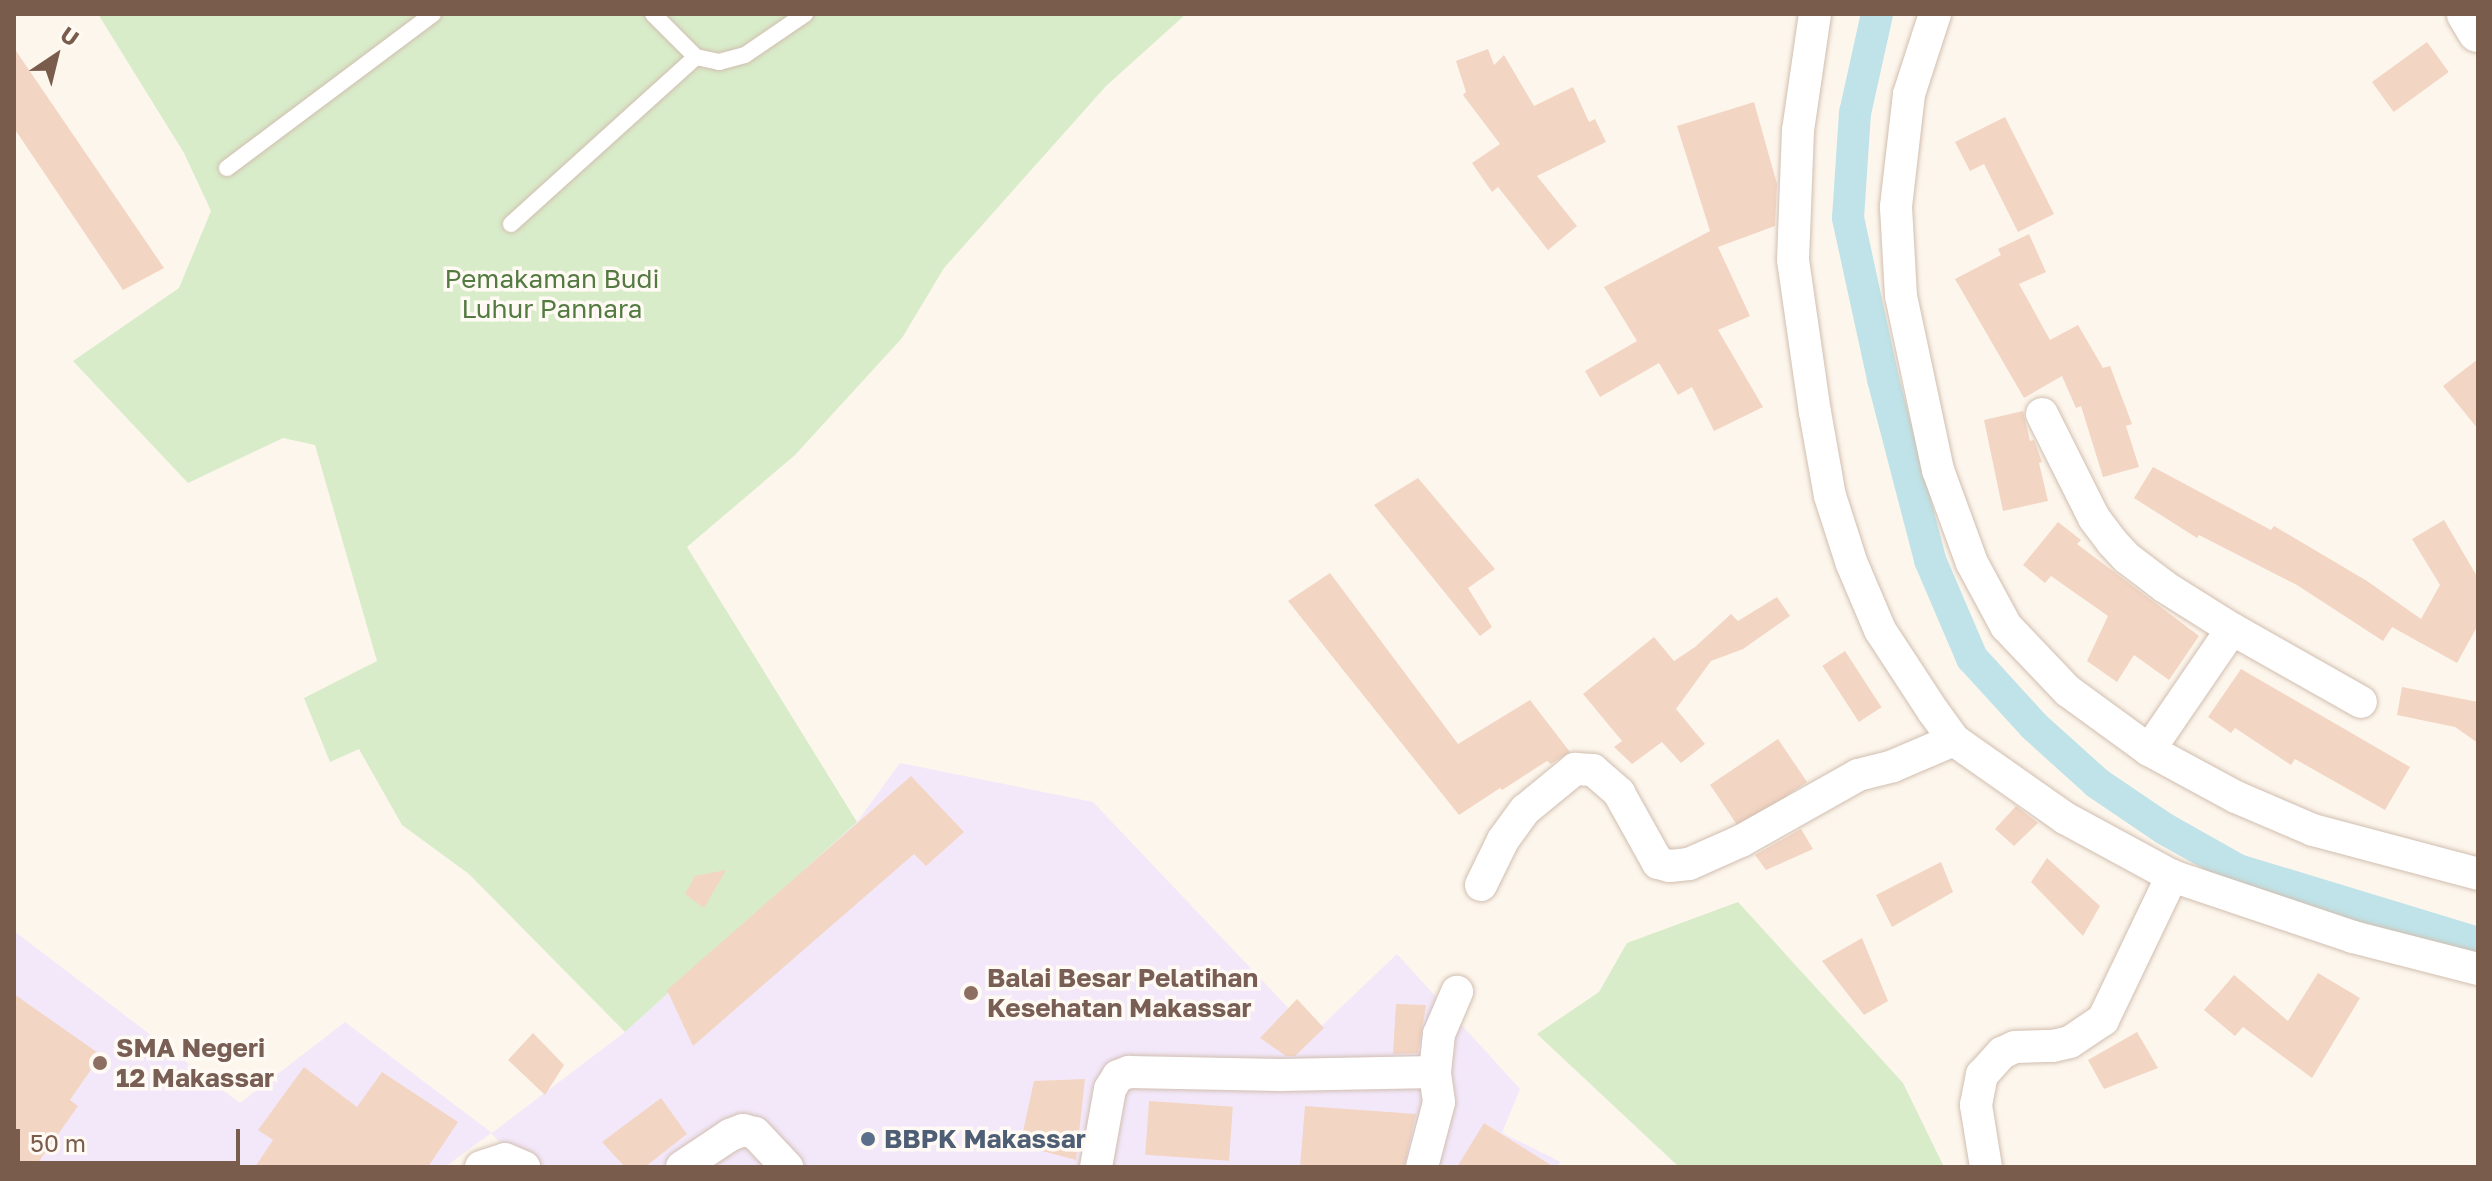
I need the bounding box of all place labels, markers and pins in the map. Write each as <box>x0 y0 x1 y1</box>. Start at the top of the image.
place label: Balai Besar Pelatihan Kesehatan Makassar <box>987 962 1258 1024</box>
marker: Balai Besar Pelatihan Kesehatan Makassar <box>962 984 980 1002</box>
place label: SMA Negeri 12 Makassar <box>116 1032 274 1094</box>
marker: SMA Negeri 12 Makassar <box>91 1054 109 1072</box>
place label: BBPK Makassar <box>884 1123 1086 1155</box>
marker: BBPK Makassar <box>859 1130 877 1148</box>

